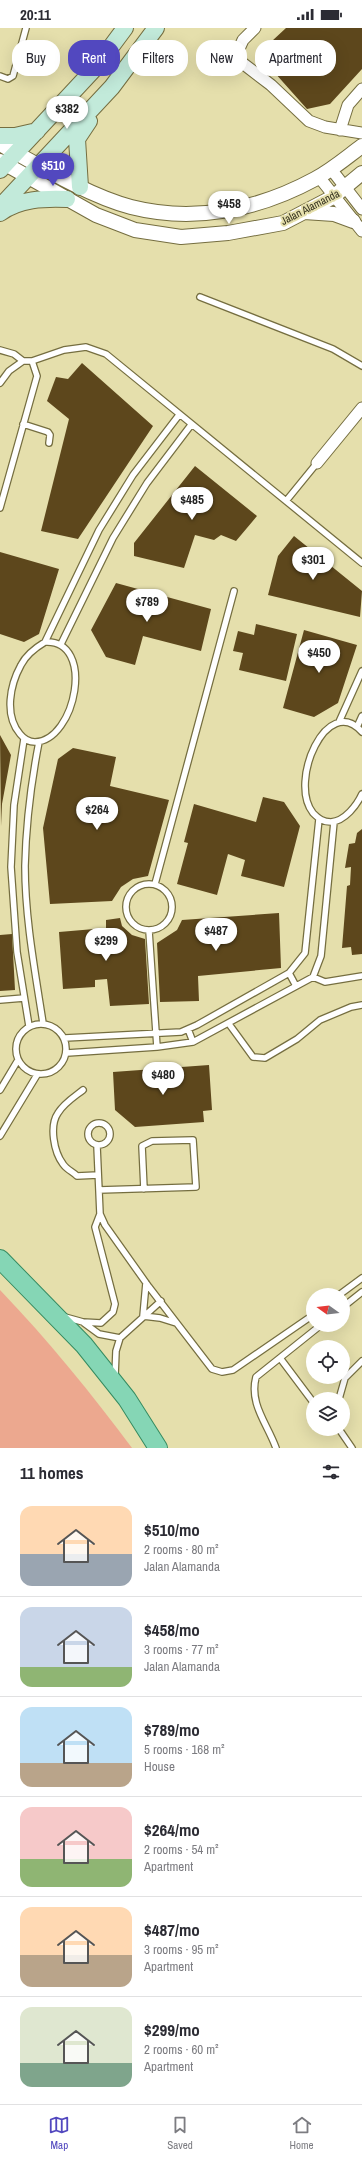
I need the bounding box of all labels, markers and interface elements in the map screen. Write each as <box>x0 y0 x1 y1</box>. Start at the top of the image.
text: 20:11 <box>20 4 51 25</box>
chip: Buy <box>12 40 60 76</box>
chip: Rent <box>68 40 120 76</box>
chip: Filters <box>128 40 188 76</box>
chip: New <box>196 40 247 76</box>
chip: Apartment <box>255 40 336 76</box>
pin: $382 <box>43 96 91 130</box>
text: $382 <box>55 100 79 117</box>
pin: $510 <box>29 153 77 187</box>
text: $510 <box>41 157 65 174</box>
street label: Jalan Alamanda <box>278 186 342 228</box>
pin: $458 <box>205 191 253 225</box>
text: $458 <box>217 195 241 212</box>
pin: $485 <box>168 487 216 521</box>
text: $485 <box>180 491 204 508</box>
pin: $301 <box>289 547 337 581</box>
text: $301 <box>301 551 325 568</box>
pin: $789 <box>123 589 171 623</box>
text: $789 <box>135 593 159 610</box>
pin: $450 <box>295 640 343 674</box>
text: $450 <box>307 644 331 661</box>
pin: $264 <box>73 797 121 831</box>
text: $264 <box>85 801 109 818</box>
pin: $487 <box>192 918 240 952</box>
text: $487 <box>204 922 228 939</box>
pin: $299 <box>82 928 130 962</box>
text: $299 <box>94 932 118 949</box>
pin: $480 <box>139 1062 187 1096</box>
text: $480 <box>151 1066 175 1083</box>
north arrow <box>306 1288 350 1332</box>
map controls <box>306 1288 350 1436</box>
button: locate <box>306 1340 350 1384</box>
button: layers <box>306 1392 350 1436</box>
text: 11 homes <box>20 1461 84 1484</box>
icon: filters <box>320 1461 342 1483</box>
text: $510/mo <box>144 1518 200 1541</box>
icon: home <box>52 1522 100 1570</box>
text: 2 rooms · 80 m² <box>144 1541 219 1558</box>
text: Jalan Alamanda <box>144 1558 220 1575</box>
text: $458/mo <box>144 1618 200 1641</box>
icon: home <box>52 1623 100 1671</box>
text: 3 rooms · 77 m² <box>144 1641 219 1658</box>
text: Jalan Alamanda <box>144 1658 220 1675</box>
text: $789/mo <box>144 1718 200 1741</box>
icon: home <box>52 1723 100 1771</box>
text: 5 rooms · 168 m² <box>144 1741 225 1758</box>
text: House <box>144 1758 175 1775</box>
text: $264/mo <box>144 1818 200 1841</box>
icon: home <box>52 1823 100 1871</box>
text: 2 rooms · 54 m² <box>144 1841 219 1858</box>
text: Apartment <box>144 1858 193 1875</box>
text: $487/mo <box>144 1918 200 1941</box>
icon: home <box>52 1923 100 1971</box>
text: 3 rooms · 95 m² <box>144 1941 219 1958</box>
text: Apartment <box>144 1958 193 1975</box>
text: $299/mo <box>144 2018 200 2041</box>
icon: home <box>52 2023 100 2071</box>
text: 2 rooms · 60 m² <box>144 2041 219 2058</box>
text: Apartment <box>144 2058 193 2075</box>
tab: Map <box>48 2114 70 2152</box>
tab: Saved <box>167 2114 193 2152</box>
tab: Home <box>290 2114 314 2152</box>

